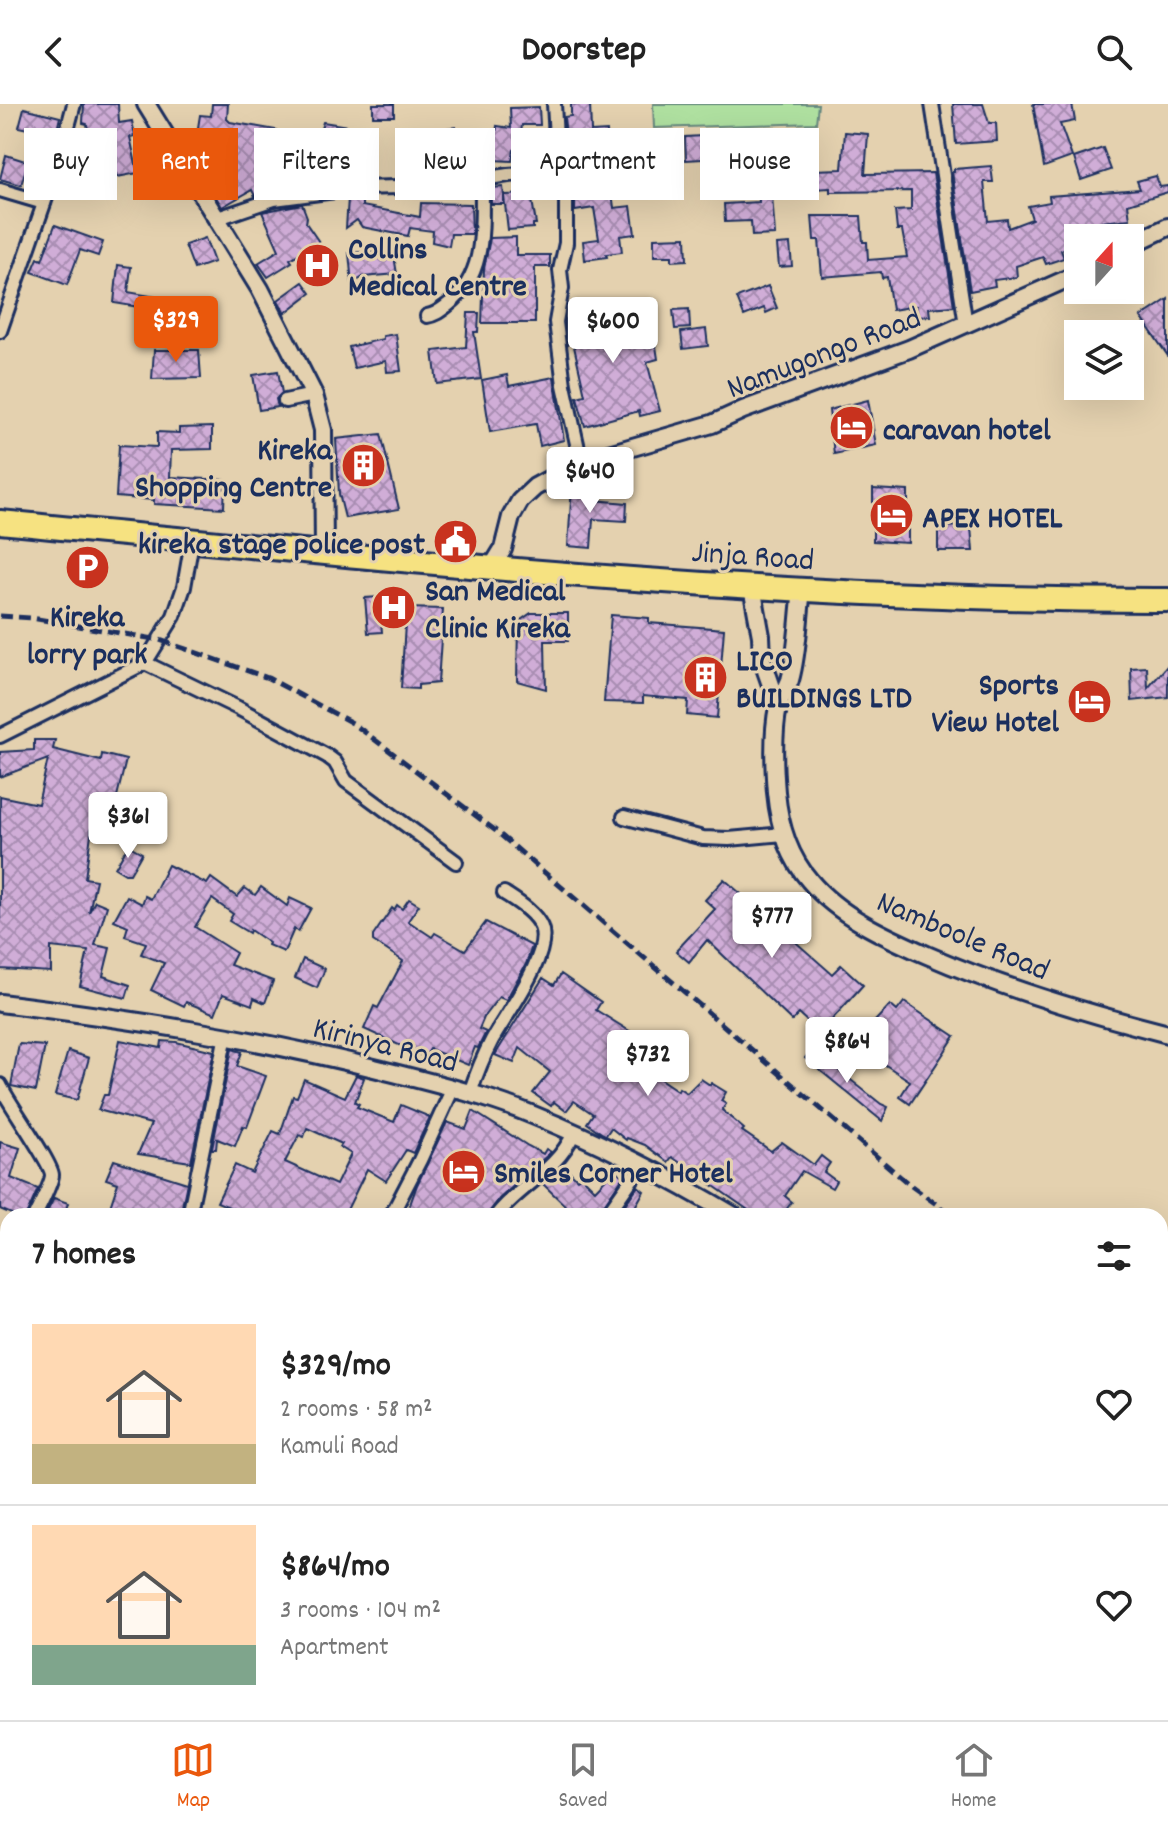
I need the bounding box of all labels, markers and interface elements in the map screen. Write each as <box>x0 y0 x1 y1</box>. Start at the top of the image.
text: Doorstep <box>522 26 646 78</box>
icon: back <box>32 30 76 74</box>
icon: search <box>1092 30 1136 74</box>
chip: Buy <box>24 128 117 200</box>
chip: Rent <box>133 128 238 200</box>
chip: Filters <box>254 128 379 200</box>
chip: New <box>395 128 495 200</box>
chip: Apartment <box>511 128 684 200</box>
chip: House <box>700 128 819 200</box>
north arrow <box>1064 224 1144 304</box>
map controls <box>1064 224 1144 400</box>
place label: Collins Medical Centre <box>348 229 527 312</box>
hospital icon: Collins Medical Centre <box>293 241 341 289</box>
pin: $329 <box>129 296 223 364</box>
pin: $600 <box>566 297 660 365</box>
street label: Namugongo Road <box>721 297 929 414</box>
text: $329 <box>152 303 200 340</box>
text: $600 <box>586 304 640 341</box>
button: layers <box>1064 320 1144 400</box>
hotel icon: caravan hotel <box>828 404 876 452</box>
place label: caravan hotel <box>883 410 1051 456</box>
place label: Kireka Shopping Centre <box>135 430 333 513</box>
building icon: Kireka Shopping Centre <box>339 442 387 490</box>
pin: $640 <box>543 447 637 515</box>
text: $640 <box>565 454 615 491</box>
hotel icon: APEX HOTEL <box>867 492 915 540</box>
place label: APEX HOTEL <box>922 498 1063 544</box>
public building icon: kireka stage police post <box>432 518 480 566</box>
place label: kireka stage police post <box>138 524 425 570</box>
street label: Jinja Road <box>690 532 816 586</box>
parking icon: Kireka lorry park <box>63 544 111 592</box>
place label: San Medical Clinic Kireka <box>425 571 571 654</box>
hospital icon: San Medical Clinic Kireka <box>370 583 418 631</box>
place label: Kireka lorry park <box>27 597 147 680</box>
place label: LICO BUILDINGS LTD <box>736 641 912 724</box>
building icon: LICO BUILDINGS LTD <box>681 653 729 701</box>
place label: Sports View Hotel <box>932 665 1059 748</box>
hotel icon: Sports View Hotel <box>1066 677 1114 725</box>
pin: $361 <box>81 792 175 860</box>
text: $361 <box>106 799 150 836</box>
street label: Namboole Road <box>868 881 1056 996</box>
pin: $777 <box>725 892 819 960</box>
text: $777 <box>750 899 794 936</box>
street label: Kirinya Road <box>307 1008 462 1088</box>
pin: $864 <box>800 1017 894 1085</box>
text: $864 <box>823 1024 871 1061</box>
pin: $732 <box>601 1030 695 1098</box>
text: $732 <box>625 1037 671 1074</box>
hotel icon: Smiles Corner Hotel <box>439 1147 487 1195</box>
place label: Smiles Corner Hotel <box>494 1153 733 1199</box>
text: 7 homes <box>32 1232 136 1281</box>
icon: filters <box>1092 1234 1136 1278</box>
text: $329/mo <box>280 1343 391 1392</box>
icon: home <box>96 1356 192 1452</box>
icon: heart <box>1092 1382 1136 1426</box>
text: 2 rooms · 58 m² <box>280 1392 433 1429</box>
text: Kamuli Road <box>280 1429 399 1466</box>
text: $864/mo <box>280 1544 390 1593</box>
icon: home <box>96 1557 192 1653</box>
icon: heart <box>1092 1583 1136 1627</box>
text: 3 rooms · 104 m² <box>280 1593 441 1630</box>
text: Apartment <box>280 1630 389 1667</box>
tab: Map <box>171 1738 215 1817</box>
tab: Saved <box>558 1738 608 1817</box>
tab: Home <box>951 1738 996 1817</box>

